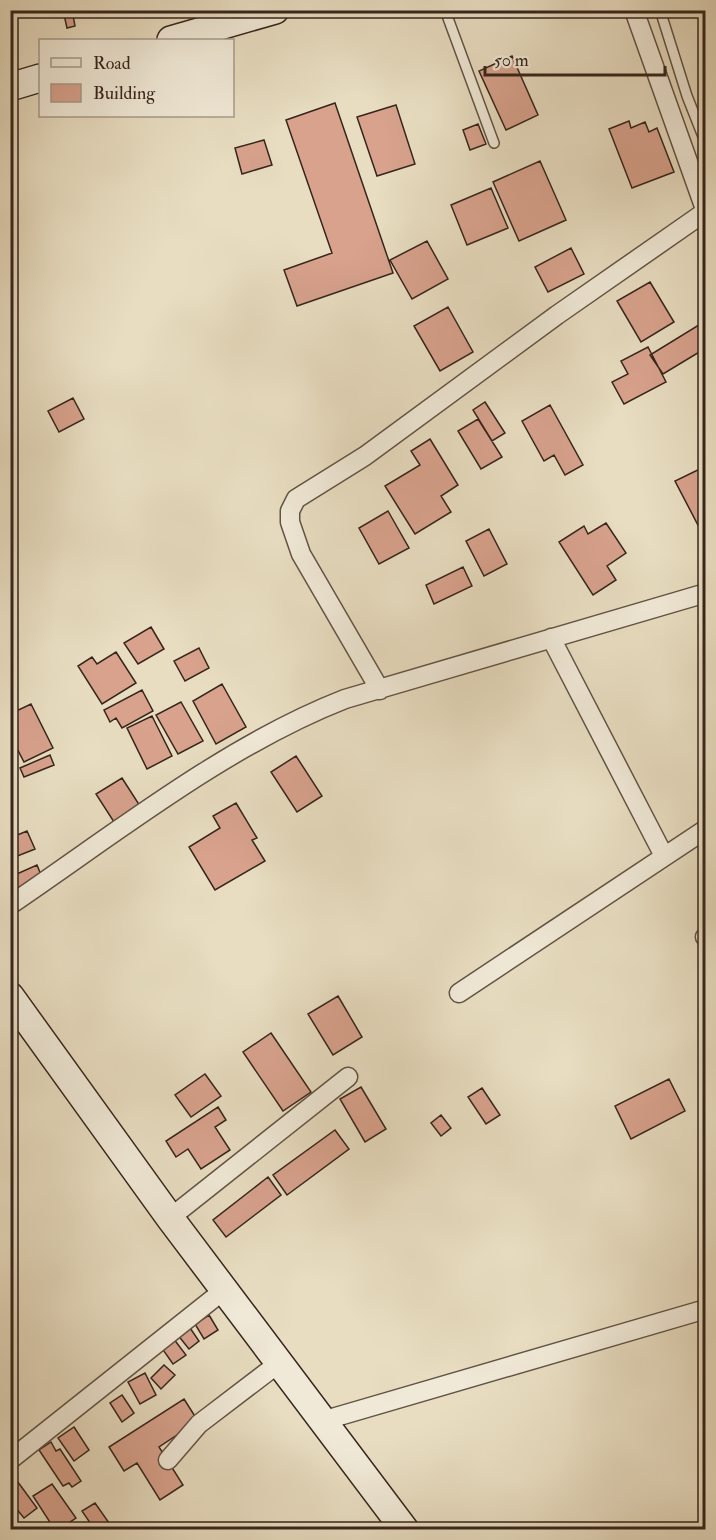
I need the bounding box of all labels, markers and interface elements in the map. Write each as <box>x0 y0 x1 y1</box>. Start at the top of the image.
legend <box>39 39 234 117</box>
scale bar <box>485 39 665 77</box>
text: 50 m <box>494 49 529 72</box>
text: Road <box>93 52 131 75</box>
text: Building <box>93 82 156 105</box>

